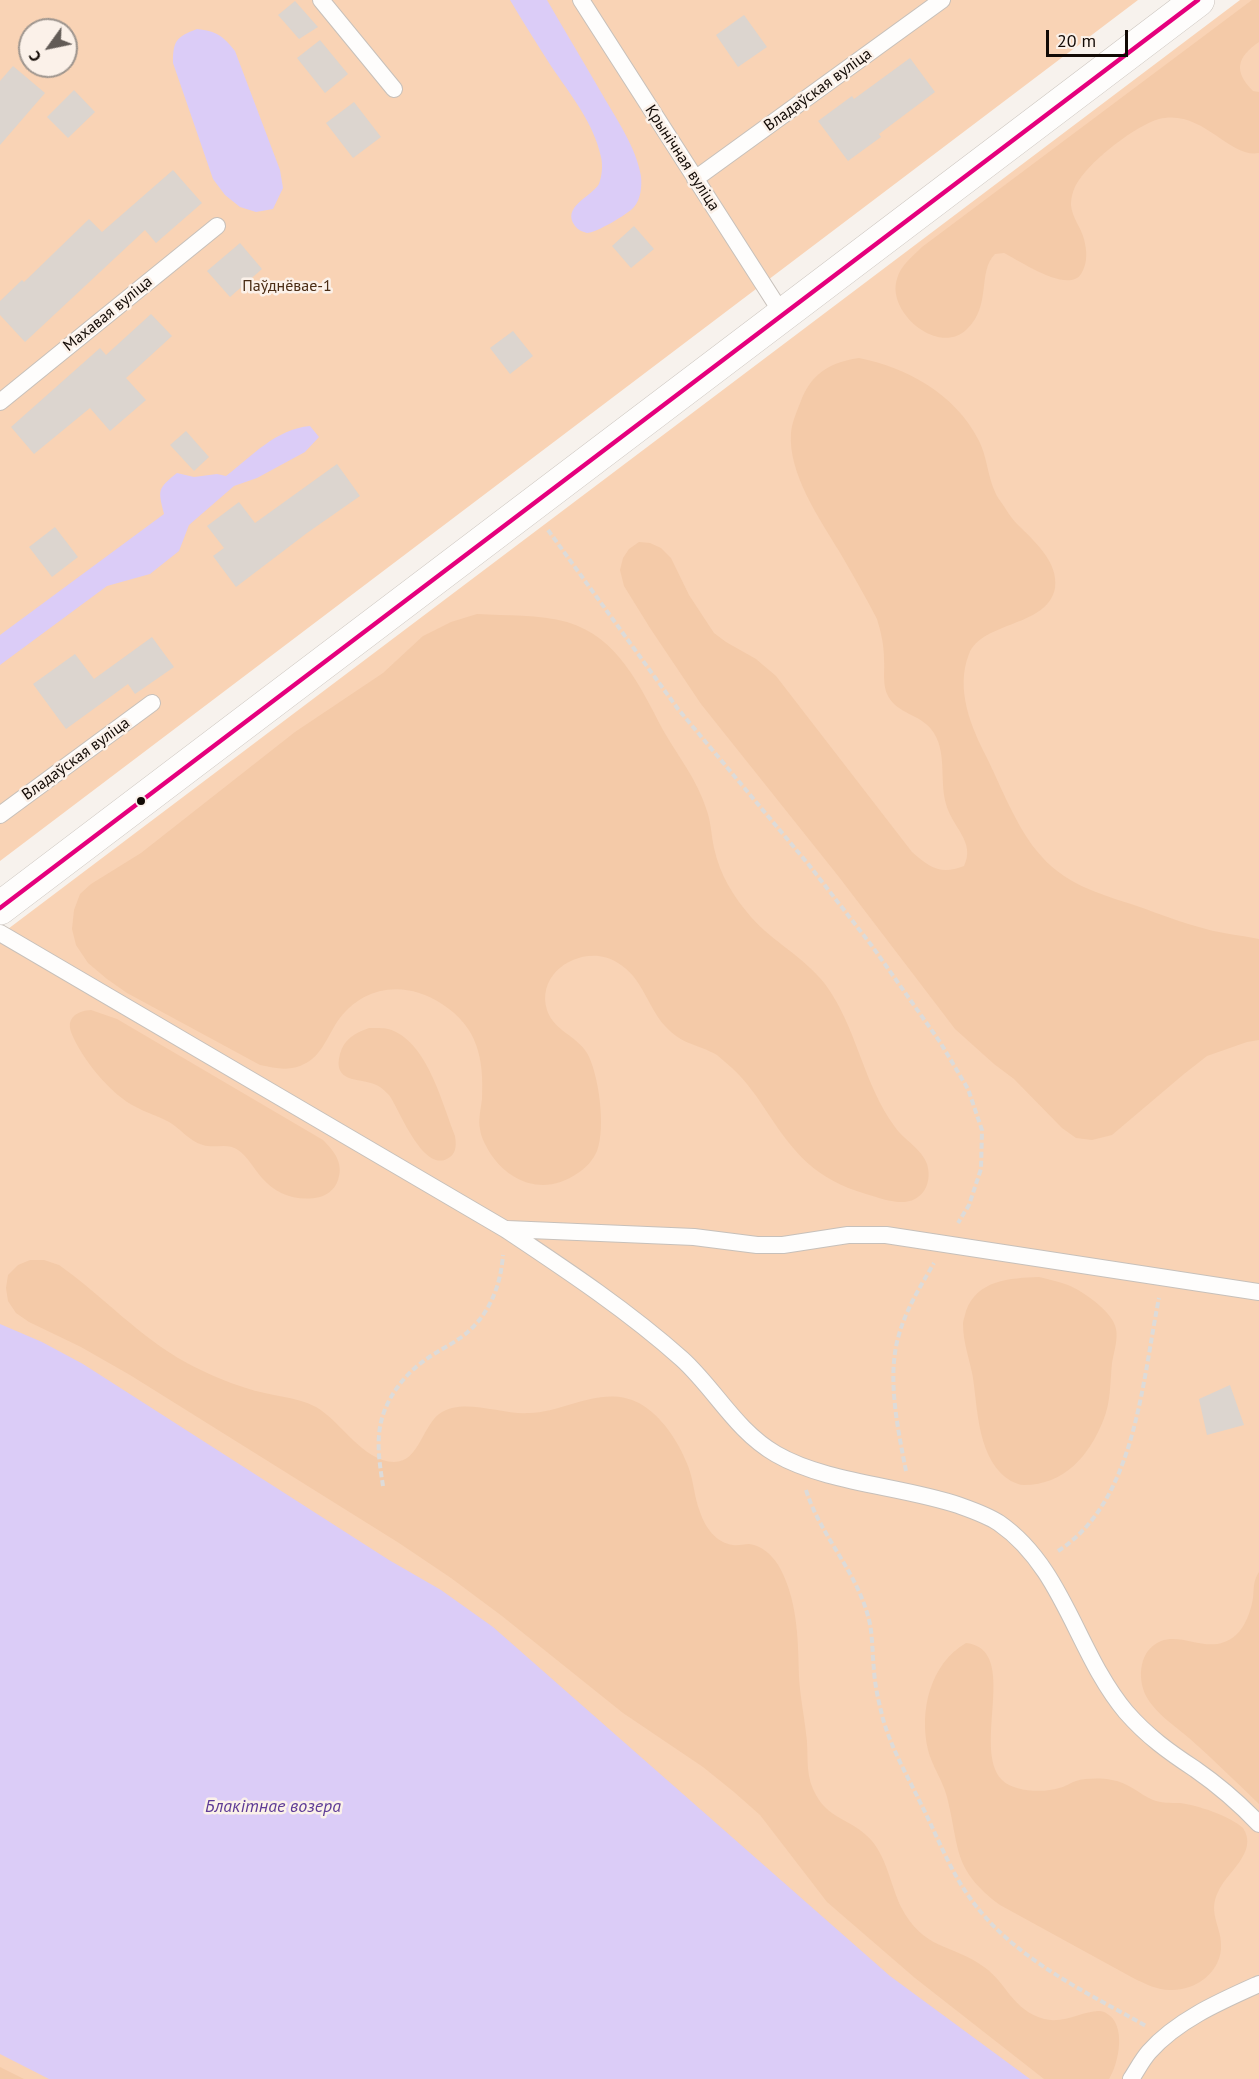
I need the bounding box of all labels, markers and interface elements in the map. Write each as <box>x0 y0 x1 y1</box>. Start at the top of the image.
north arrow <box>18 18 78 78</box>
scale bar <box>1049 18 1132 56</box>
text: 20 m <box>1057 29 1096 52</box>
street label: Владаўская вуліца <box>760 45 876 135</box>
text: С <box>24 48 45 66</box>
street label: Крынічная вуліца <box>641 101 723 215</box>
street label: Махавая вуліца <box>60 272 156 356</box>
park label: Паўднёвае-1 <box>242 276 332 296</box>
street label: Владаўская вуліца <box>18 714 134 804</box>
unlabelled marker <box>135 795 147 807</box>
water label: Блакітнае возера <box>205 1796 341 1818</box>

